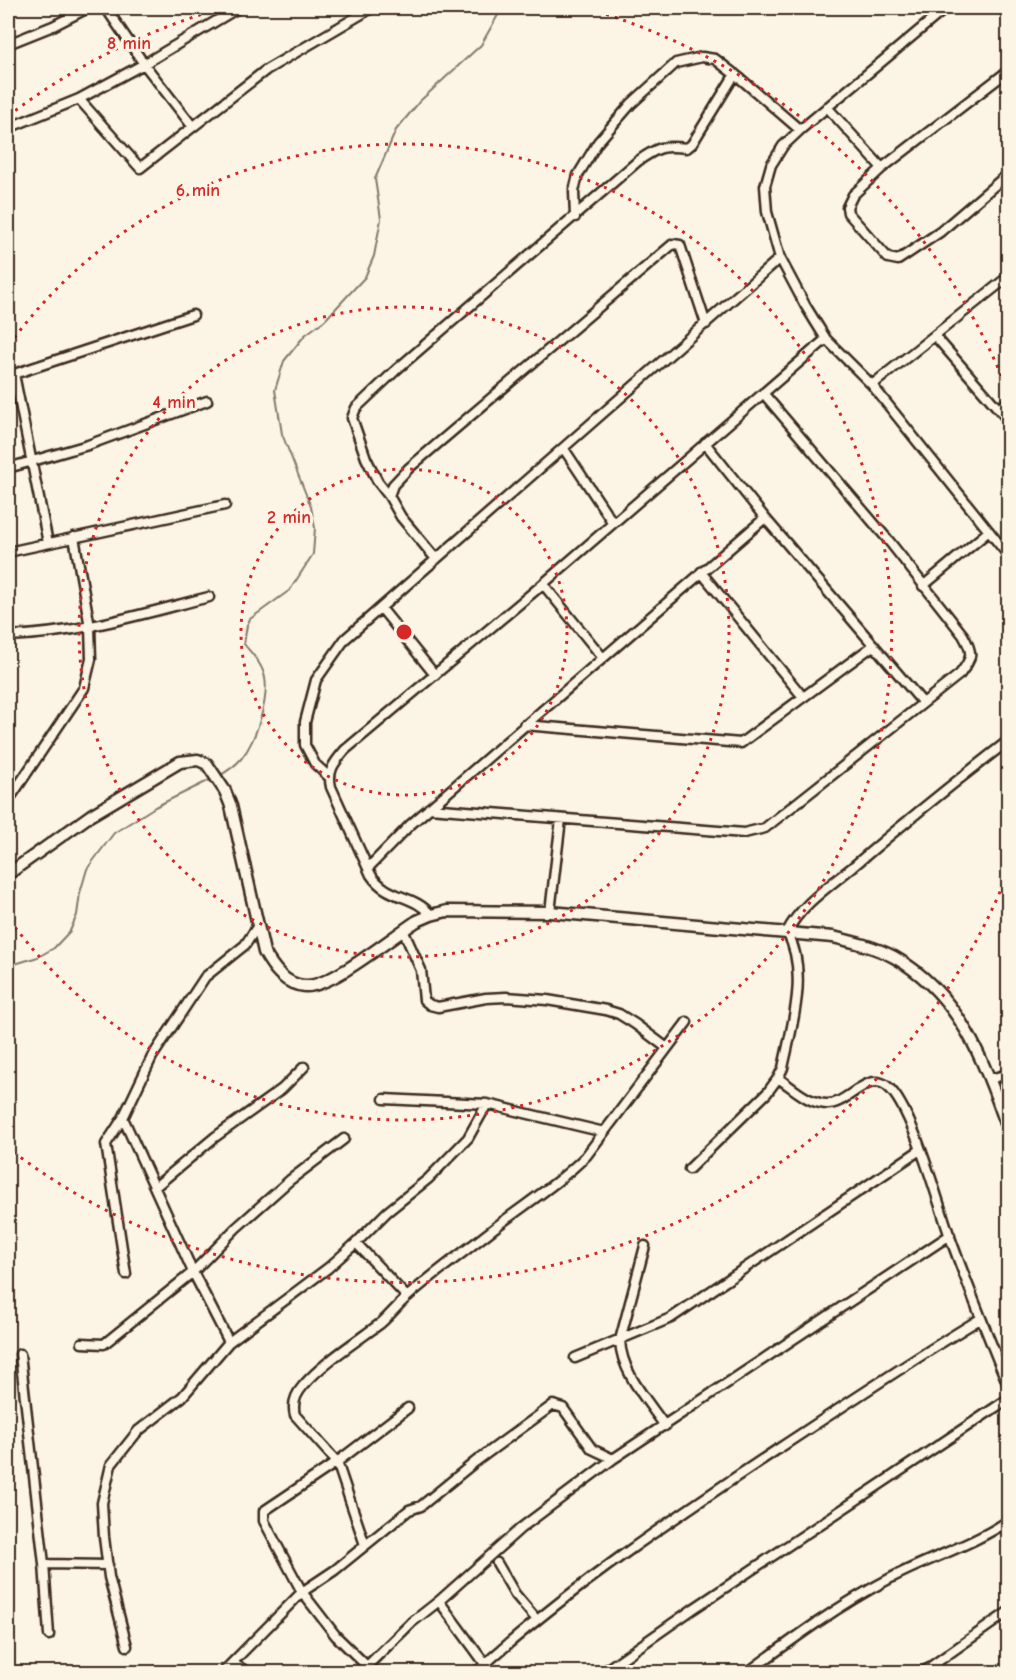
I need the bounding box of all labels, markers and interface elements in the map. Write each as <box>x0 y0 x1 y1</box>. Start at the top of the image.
text: 8 min <box>107 33 151 54</box>
text: 6 min <box>176 180 220 201</box>
text: 4 min <box>152 392 196 413</box>
text: 2 min <box>267 507 311 528</box>
centre of rings <box>394 622 414 642</box>

